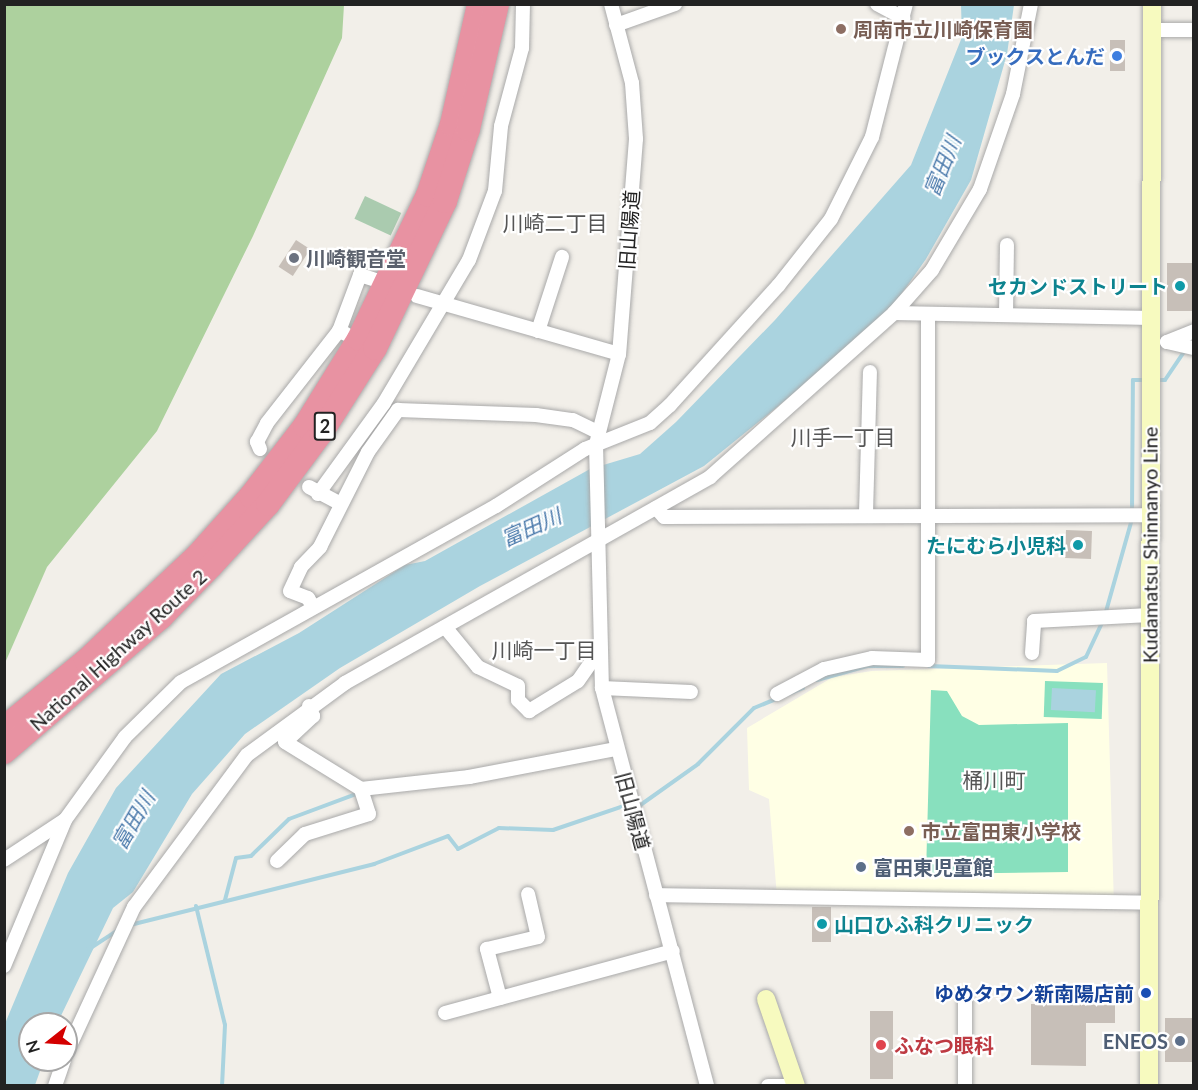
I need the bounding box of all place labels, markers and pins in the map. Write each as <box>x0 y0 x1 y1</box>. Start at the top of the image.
place label: 周南市立川崎保育園 <box>853 17 1033 41</box>
marker: 周南市立川崎保育園 <box>834 22 848 36</box>
place label: ブックスとんだ <box>965 44 1105 68</box>
marker: ブックスとんだ <box>1110 49 1124 63</box>
place label: 川崎観音堂 <box>306 246 406 270</box>
marker: 川崎観音堂 <box>287 251 301 265</box>
place label: セカンドストリート <box>988 274 1168 298</box>
marker: セカンドストリート <box>1173 279 1187 293</box>
place label: たにむら小児科 <box>926 533 1066 557</box>
marker: たにむら小児科 <box>1071 538 1085 552</box>
place label: 市立富田東小学校 <box>921 819 1081 843</box>
marker: 市立富田東小学校 <box>902 824 916 838</box>
place label: 富田東児童館 <box>873 855 993 879</box>
marker: 富田東児童館 <box>854 860 868 874</box>
place label: 山口ひふ科クリニック <box>834 912 1034 936</box>
marker: 山口ひふ科クリニック <box>815 917 829 931</box>
place label: ゆめタウン新南陽店前 <box>934 981 1134 1005</box>
marker: ゆめタウン新南陽店前 <box>1139 986 1153 1000</box>
place label: ENEOS <box>1103 1029 1168 1053</box>
place label: ふなつ眼科 <box>894 1033 994 1057</box>
marker: ENEOS <box>1173 1034 1187 1048</box>
marker: ふなつ眼科 <box>872 1036 890 1054</box>

